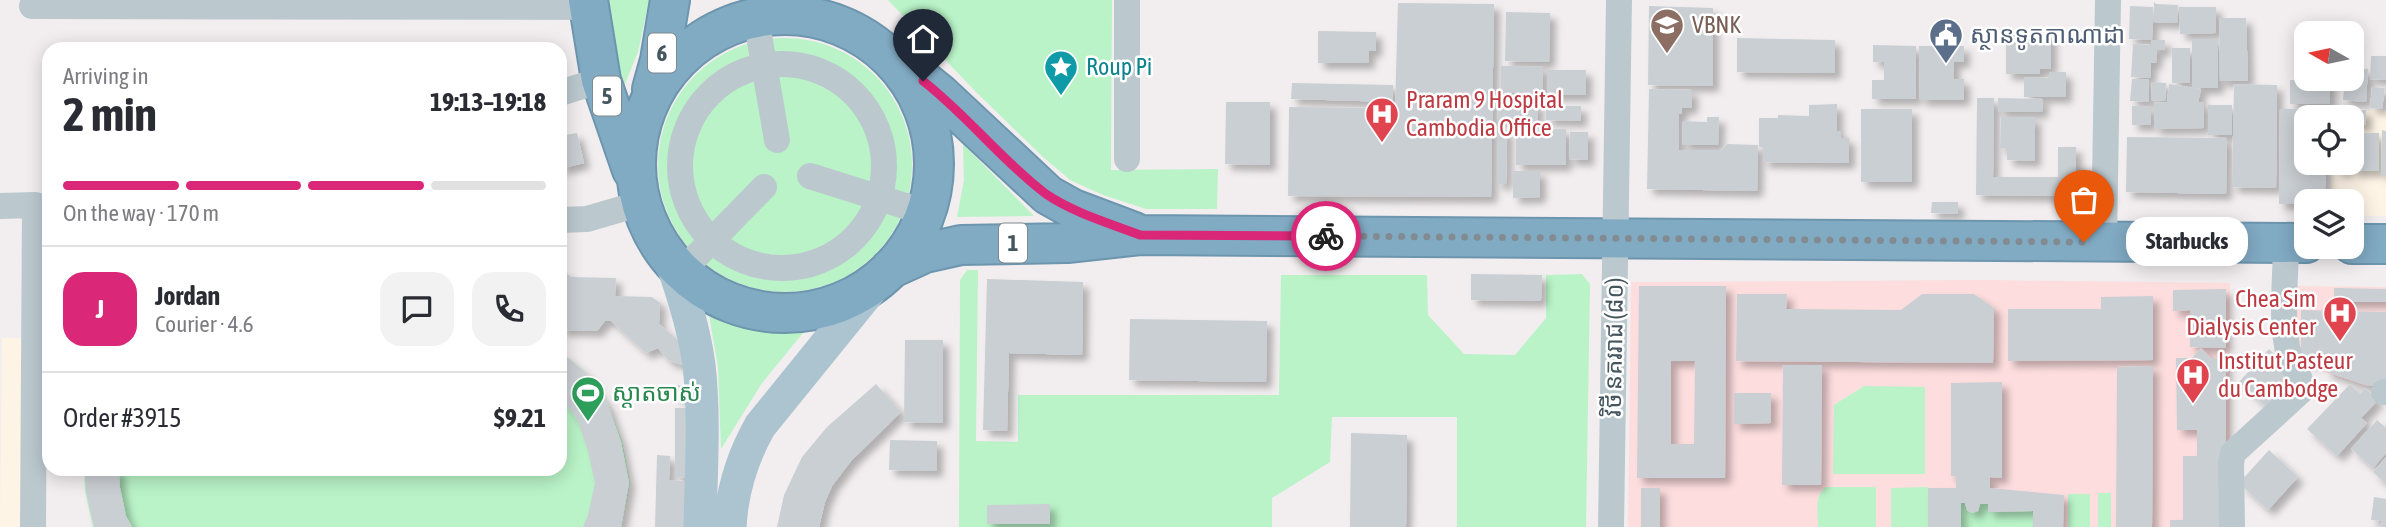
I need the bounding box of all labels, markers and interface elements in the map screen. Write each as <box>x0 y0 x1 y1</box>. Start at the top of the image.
school or university icon: VBNK <box>1648 6 1686 55</box>
pin <box>893 9 953 81</box>
place label: VBNK <box>1692 11 1741 38</box>
public building icon: ស្ថានទូតកាណាដា <box>1927 16 1965 65</box>
icon: home <box>904 20 942 58</box>
place label: ស្ថានទូតកាណាដា <box>1970 21 2125 51</box>
north arrow <box>2294 21 2364 91</box>
map controls <box>2294 21 2364 259</box>
road number: 6 <box>648 34 676 72</box>
place icon: Roup Pi <box>1042 48 1080 97</box>
place label: Roup Pi <box>1086 53 1152 80</box>
text: Arriving in <box>63 63 149 89</box>
road number: 5 <box>593 76 621 116</box>
place label: Praram 9 Hospital Cambodia Office <box>1406 86 1564 141</box>
text: 19:13–19:18 <box>430 87 546 117</box>
text: 2 min <box>63 88 157 141</box>
hospital icon: Praram 9 Hospital Cambodia Office <box>1363 95 1401 144</box>
button: locate <box>2294 105 2364 175</box>
pin <box>2054 170 2114 242</box>
icon: bag <box>2065 181 2103 219</box>
button: layers <box>2294 189 2364 259</box>
text: On the way · 170 m <box>63 200 219 226</box>
courier <box>1291 201 1361 271</box>
icon: bike <box>1307 217 1345 255</box>
callout: Starbucks <box>2126 218 2248 266</box>
road number: 1 <box>999 224 1027 262</box>
text: Starbucks <box>2146 228 2228 254</box>
button: chat <box>380 272 454 346</box>
button: phone <box>472 272 546 346</box>
street label: វិថី នគររាជ (៨០) <box>1598 277 1628 417</box>
text: Jordan <box>155 281 220 311</box>
place label: Chea Sim Dialysis Center <box>2186 285 2317 340</box>
text: J <box>96 294 104 324</box>
hospital icon: Chea Sim Dialysis Center <box>2321 294 2359 343</box>
text: Courier · 4.6 <box>155 311 254 337</box>
place label: Institut Pasteur du Cambodge <box>2218 347 2353 402</box>
hospital icon: Institut Pasteur du Cambodge <box>2174 356 2212 405</box>
sports icon: ស្ដាតចាស់ <box>569 374 607 423</box>
place label: ស្ដាតចាស់ <box>612 379 701 408</box>
text: Order #3915 <box>63 403 182 433</box>
text: $9.21 <box>494 403 546 433</box>

